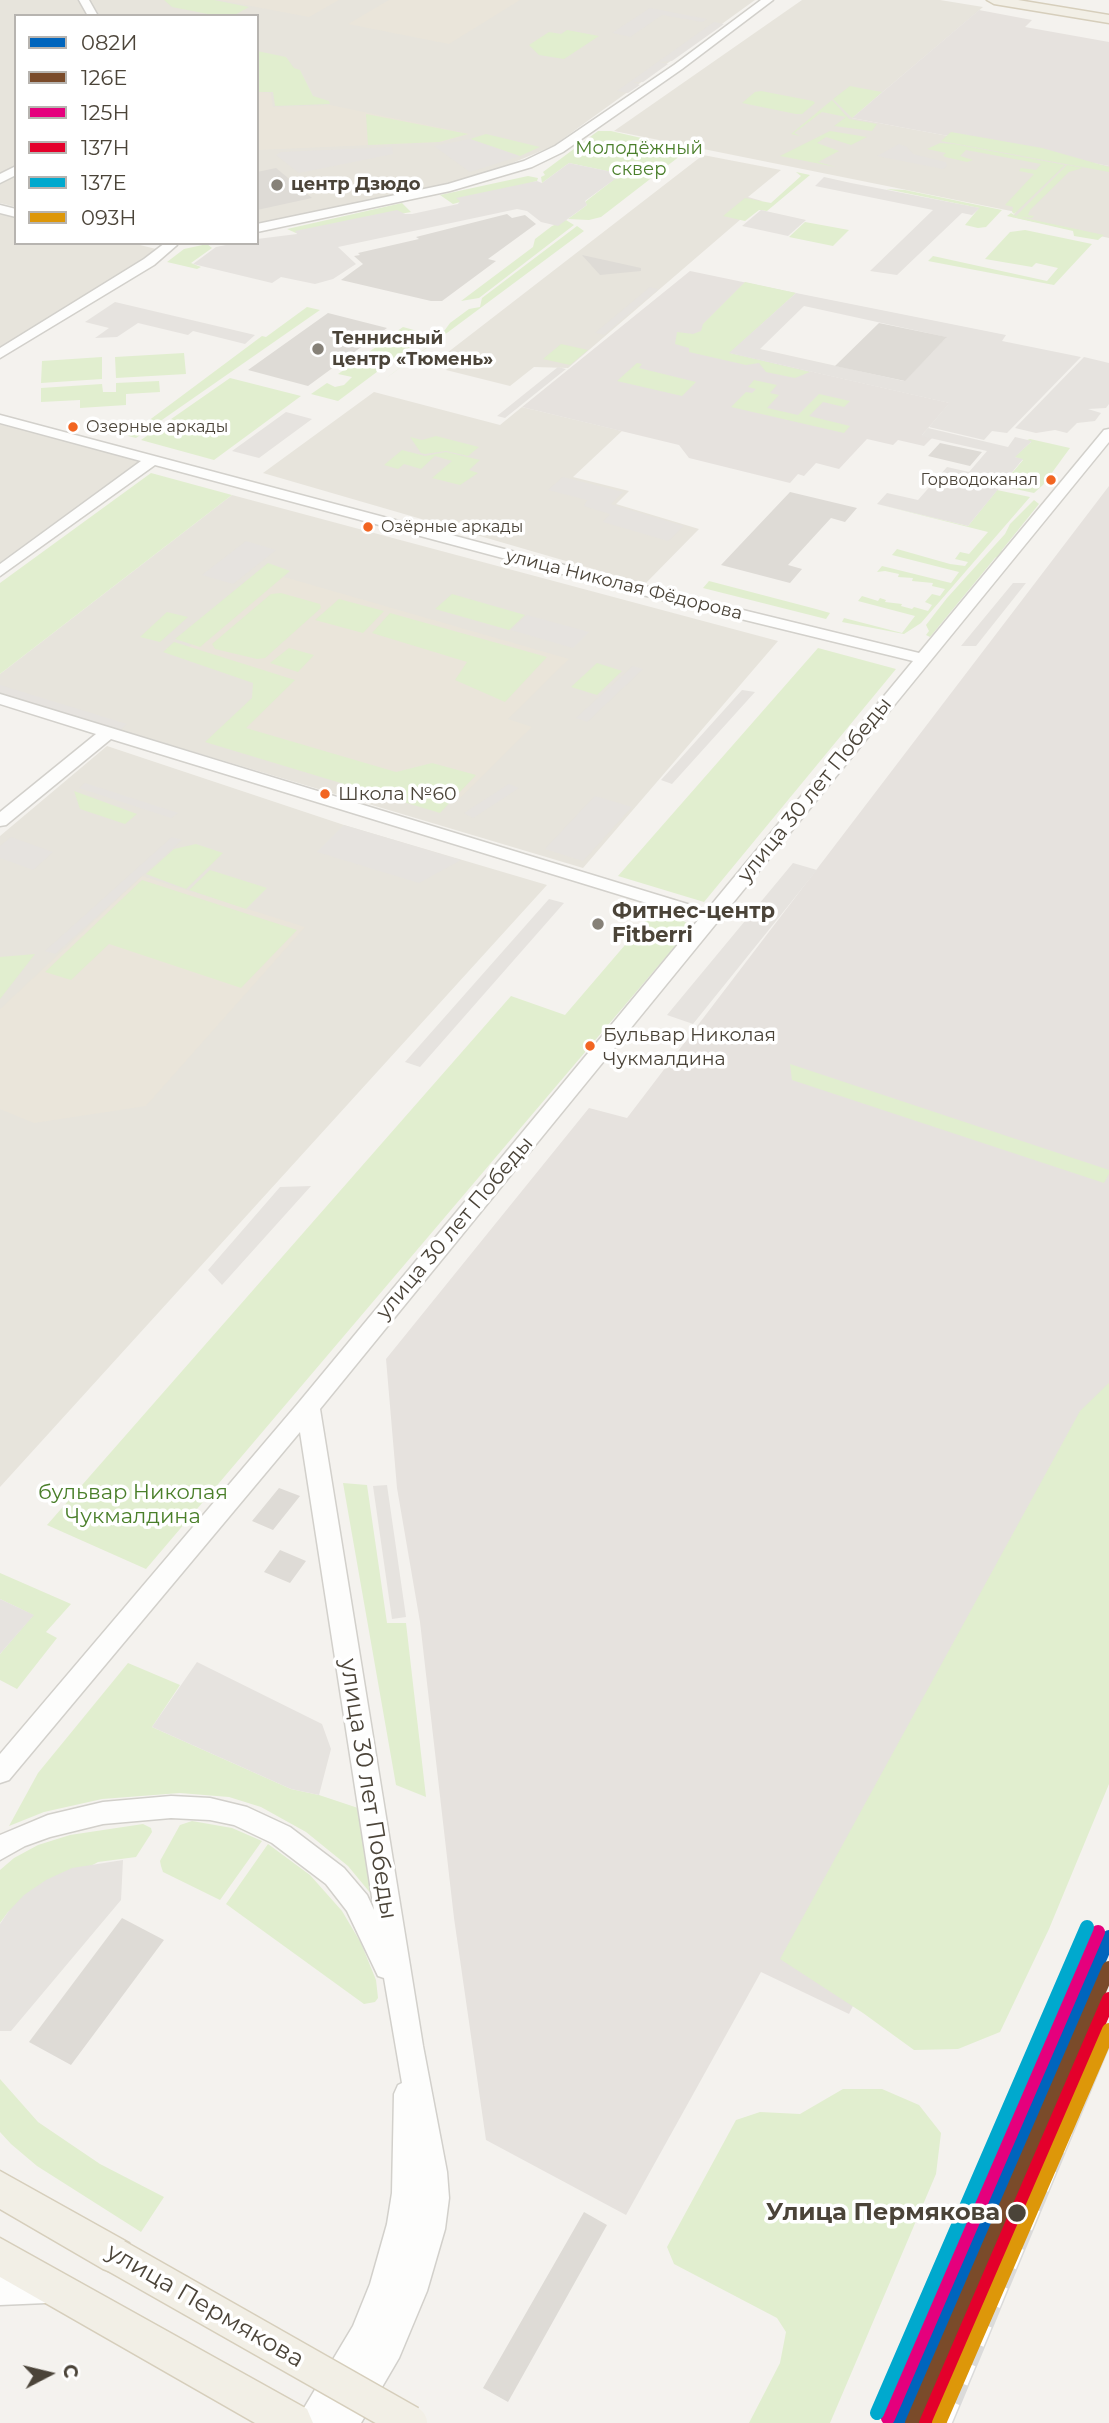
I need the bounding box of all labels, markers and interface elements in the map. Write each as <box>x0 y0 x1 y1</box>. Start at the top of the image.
legend <box>14 14 259 245</box>
text: 082И <box>81 30 138 55</box>
text: 126Е <box>81 65 127 90</box>
text: 125Н <box>81 100 130 125</box>
text: 137Н <box>81 135 130 160</box>
park label: Молодёжный сквер <box>575 138 703 180</box>
text: 137Е <box>81 170 126 195</box>
place label: центр Дзюдо <box>291 174 421 196</box>
marker: центр Дзюдо <box>269 177 285 193</box>
text: 093Н <box>81 205 137 230</box>
place label: Теннисный центр «Тюмень» <box>332 328 493 370</box>
marker: Теннисный центр «Тюмень» <box>310 341 326 357</box>
place label: Озерные аркады <box>86 417 228 437</box>
marker: Озерные аркады <box>66 420 80 434</box>
place label: Горводоканал <box>920 470 1038 490</box>
marker: Горводоканал <box>1044 473 1058 487</box>
place label: Озёрные аркады <box>381 517 523 537</box>
marker: Озёрные аркады <box>361 520 375 534</box>
street label: улица Николая Фёдорова <box>504 545 744 625</box>
street label: улица 30 лет Победы <box>733 692 897 888</box>
place label: Школа №60 <box>338 783 457 805</box>
marker: Школа №60 <box>318 787 332 801</box>
place label: Фитнес-центр Fitberri <box>612 899 775 949</box>
marker: Фитнес-центр Fitberri <box>590 916 606 932</box>
place label: Бульвар Николая Чукмалдина <box>603 1024 776 1068</box>
marker: Бульвар Николая Чукмалдина <box>583 1039 597 1053</box>
street label: улица 30 лет Победы <box>371 1131 539 1325</box>
park label: бульвар Николая Чукмалдина <box>38 1480 228 1530</box>
street label: улица 30 лет Победы <box>333 1656 403 1922</box>
place label: Улица Пермякова <box>766 2199 1000 2227</box>
marker: Улица Пермякова <box>1006 2202 1028 2224</box>
street label: улица Пермякова <box>101 2238 309 2374</box>
north arrow <box>14 2339 84 2409</box>
text: С <box>58 2363 83 2380</box>

